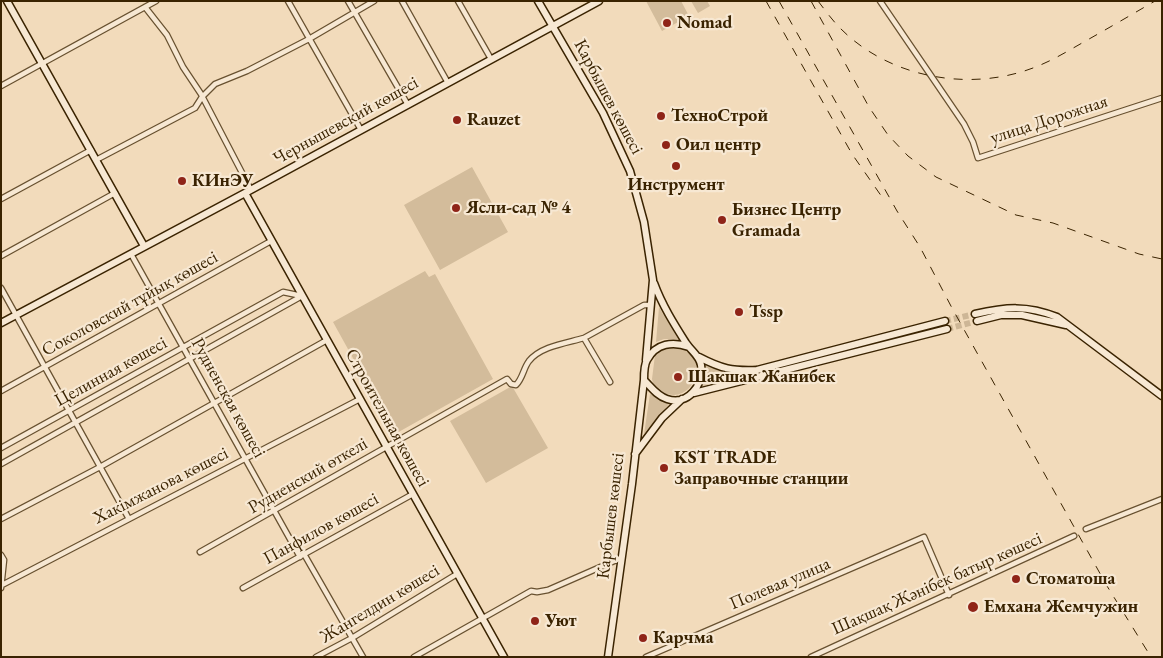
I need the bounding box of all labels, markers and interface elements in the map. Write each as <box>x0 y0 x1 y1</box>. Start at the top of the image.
place label: Nomad <box>677 12 733 34</box>
marker: Nomad <box>661 17 673 29</box>
street label: Карбышев көшесі <box>569 36 647 158</box>
street label: Чернышевский көшесі <box>270 72 422 170</box>
street label: улица Дорожная <box>988 91 1110 149</box>
place label: ТехноСтрой <box>671 105 768 127</box>
place label: Rauzet <box>467 109 521 131</box>
marker: ТехноСтрой <box>655 110 667 122</box>
marker: Rauzet <box>451 114 463 126</box>
place label: Оил центр <box>676 134 761 156</box>
marker: Оил центр <box>660 139 672 151</box>
marker: Инструмент <box>670 160 682 172</box>
place label: КИнЭУ <box>192 170 253 192</box>
place label: Инструмент <box>627 174 725 196</box>
marker: КИнЭУ <box>176 175 188 187</box>
place label: Ясли-сад № 4 <box>466 197 571 219</box>
place label: Бизнес Центр Gramada <box>732 199 841 242</box>
marker: Ясли-сад № 4 <box>450 202 462 214</box>
marker: Бизнес Центр Gramada <box>716 214 728 226</box>
street label: Соколовский тұйық көшесі <box>38 247 222 361</box>
place label: Tssp <box>749 301 783 323</box>
marker: Tssp <box>733 306 745 318</box>
street label: Целинная көшесі <box>51 332 171 412</box>
street label: Рудненская көшесі <box>186 334 270 462</box>
street label: Строительная көшесі <box>340 345 434 491</box>
place label: Шакшак Жанибек <box>688 366 836 388</box>
marker: Шакшак Жанибек <box>672 371 684 383</box>
street label: Рудненский өткелі <box>244 433 372 519</box>
street label: Хакімжанова көшесі <box>90 443 232 529</box>
place label: KST TRADE Заправочные станции <box>674 447 848 489</box>
street label: Карбышев көшесі <box>593 452 629 580</box>
marker: KST TRADE Заправочные станции <box>658 462 670 474</box>
street label: Панфилов көшесі <box>260 488 382 570</box>
street label: Шақшақ Жәнібек батыр көшесі <box>829 528 1045 640</box>
street label: Полевая улица <box>726 553 834 615</box>
street label: Жангелдин көшесі <box>317 560 443 648</box>
place label: Стоматоша <box>1026 568 1115 590</box>
marker: Стоматоша <box>1010 573 1022 585</box>
place label: Емхана Жемчужин <box>984 596 1138 618</box>
marker: Емхана Жемчужин <box>966 600 980 614</box>
place label: Уют <box>545 610 577 632</box>
marker: Уют <box>529 615 541 627</box>
place label: Карчма <box>653 627 714 649</box>
marker: Карчма <box>637 632 649 644</box>

